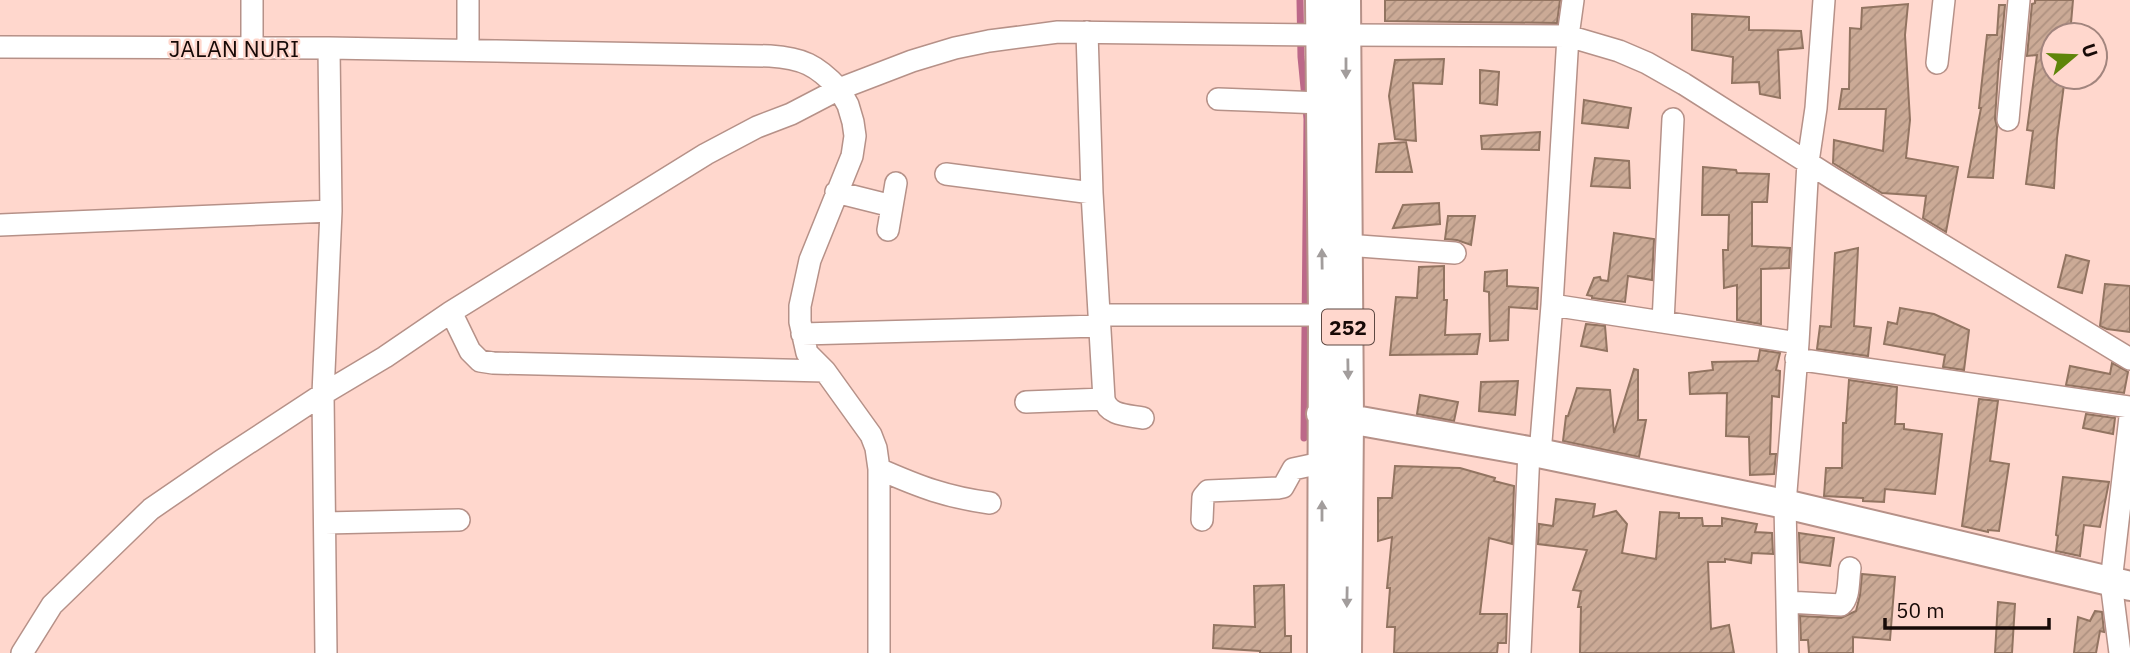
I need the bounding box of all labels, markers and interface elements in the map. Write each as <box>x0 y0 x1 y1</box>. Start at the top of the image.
north arrow <box>2039 21 2109 91</box>
street label: JALAN NURI <box>169 33 299 63</box>
text: U <box>2077 40 2104 61</box>
one-way arrow <box>1340 57 1352 79</box>
one-way arrow <box>1316 248 1328 270</box>
road number: 252 <box>1322 310 1374 344</box>
one-way arrow <box>1342 358 1354 380</box>
one-way arrow <box>1316 500 1328 522</box>
one-way arrow <box>1341 586 1353 608</box>
scale bar <box>1885 586 2050 630</box>
text: 50 m <box>1896 596 1945 624</box>

